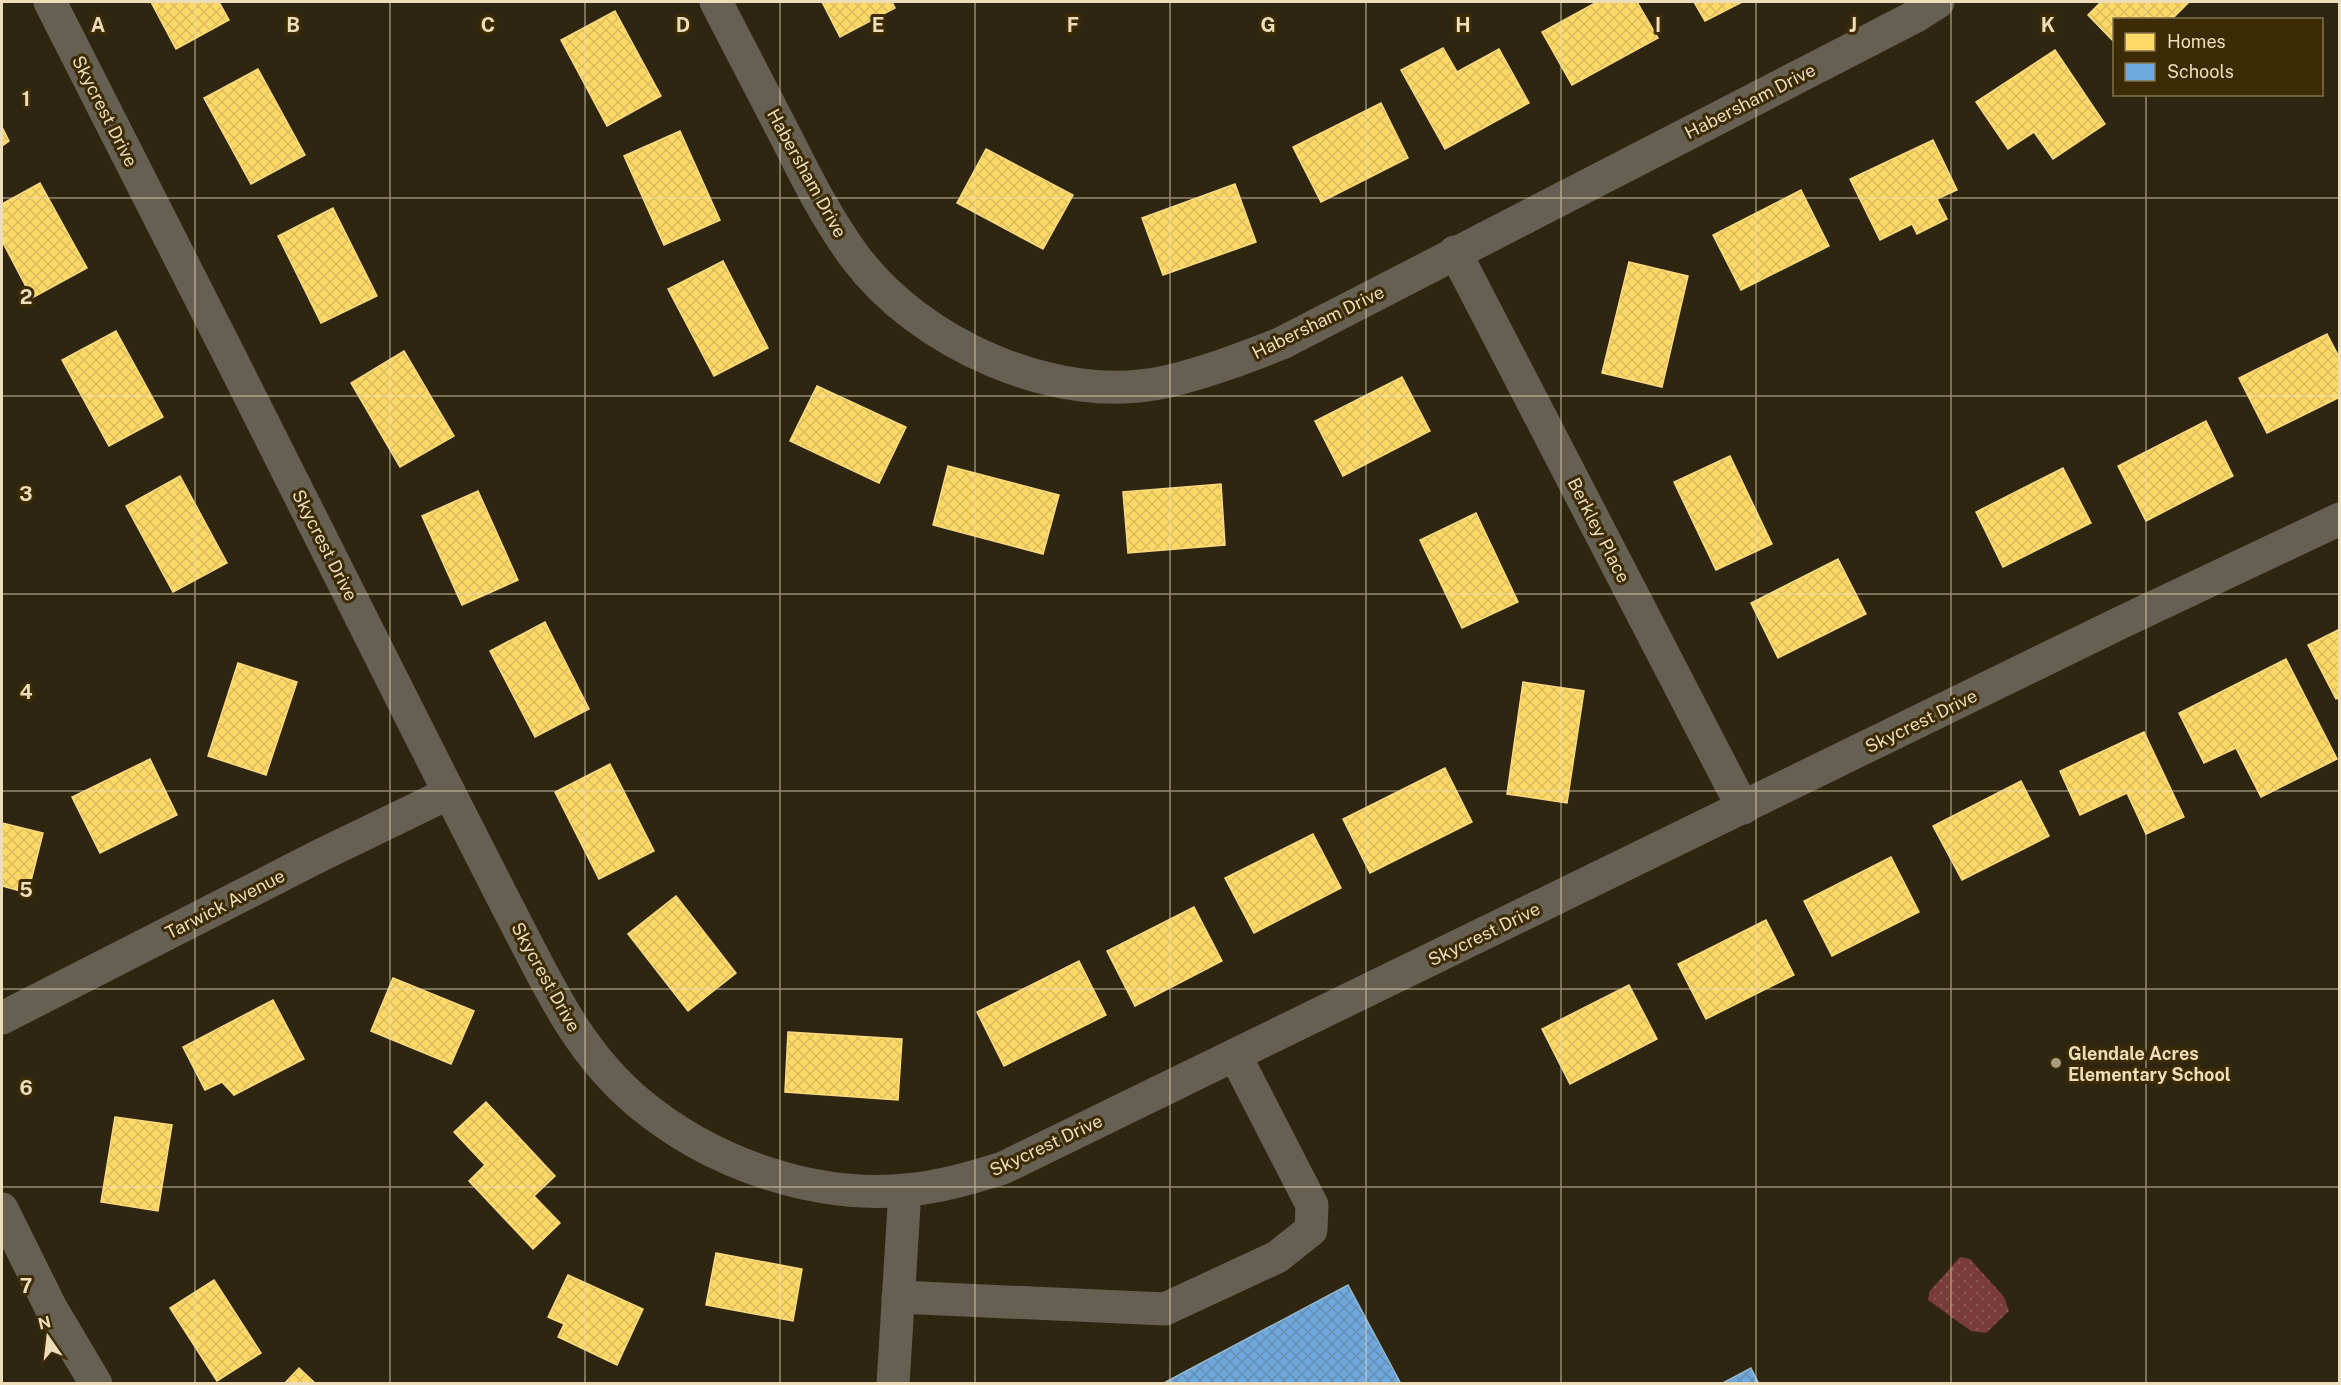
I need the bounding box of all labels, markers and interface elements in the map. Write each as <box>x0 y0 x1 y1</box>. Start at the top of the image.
text: A <box>91 13 105 37</box>
text: B <box>286 13 300 37</box>
text: C <box>481 13 495 37</box>
text: D <box>676 13 690 37</box>
text: E <box>872 13 884 37</box>
text: F <box>1067 13 1079 37</box>
text: G <box>1260 13 1276 37</box>
text: H <box>1455 13 1471 37</box>
text: I <box>1655 13 1661 37</box>
text: J <box>1849 13 1857 37</box>
text: K <box>2041 13 2055 37</box>
legend <box>2113 18 2323 96</box>
text: Homes <box>2167 31 2226 52</box>
street label: Skycrest Drive <box>68 52 142 170</box>
street label: Habersham Drive <box>1681 59 1819 143</box>
text: Schools <box>2167 61 2234 82</box>
text: 1 <box>22 87 30 111</box>
street label: Habersham Drive <box>763 105 851 241</box>
street label: Habersham Drive <box>1249 281 1387 363</box>
text: 2 <box>20 285 32 309</box>
street label: Berkley Place <box>1563 474 1635 586</box>
text: 3 <box>19 482 33 506</box>
street label: Skycrest Drive <box>288 486 362 604</box>
text: 4 <box>19 680 33 704</box>
street label: Skycrest Drive <box>1862 685 1980 757</box>
street label: Tarwick Avenue <box>162 865 288 943</box>
text: 5 <box>19 878 33 902</box>
street label: Skycrest Drive <box>1425 898 1543 970</box>
street label: Skycrest Drive <box>507 919 585 1035</box>
place label: Glendale Acres Elementary School <box>2068 1043 2231 1085</box>
marker: Glendale Acres Elementary School <box>2049 1056 2063 1070</box>
text: 6 <box>19 1076 33 1100</box>
street label: Skycrest Drive <box>986 1110 1106 1180</box>
text: 7 <box>20 1274 32 1298</box>
north arrow <box>18 1307 78 1367</box>
text: N <box>36 1312 53 1334</box>

